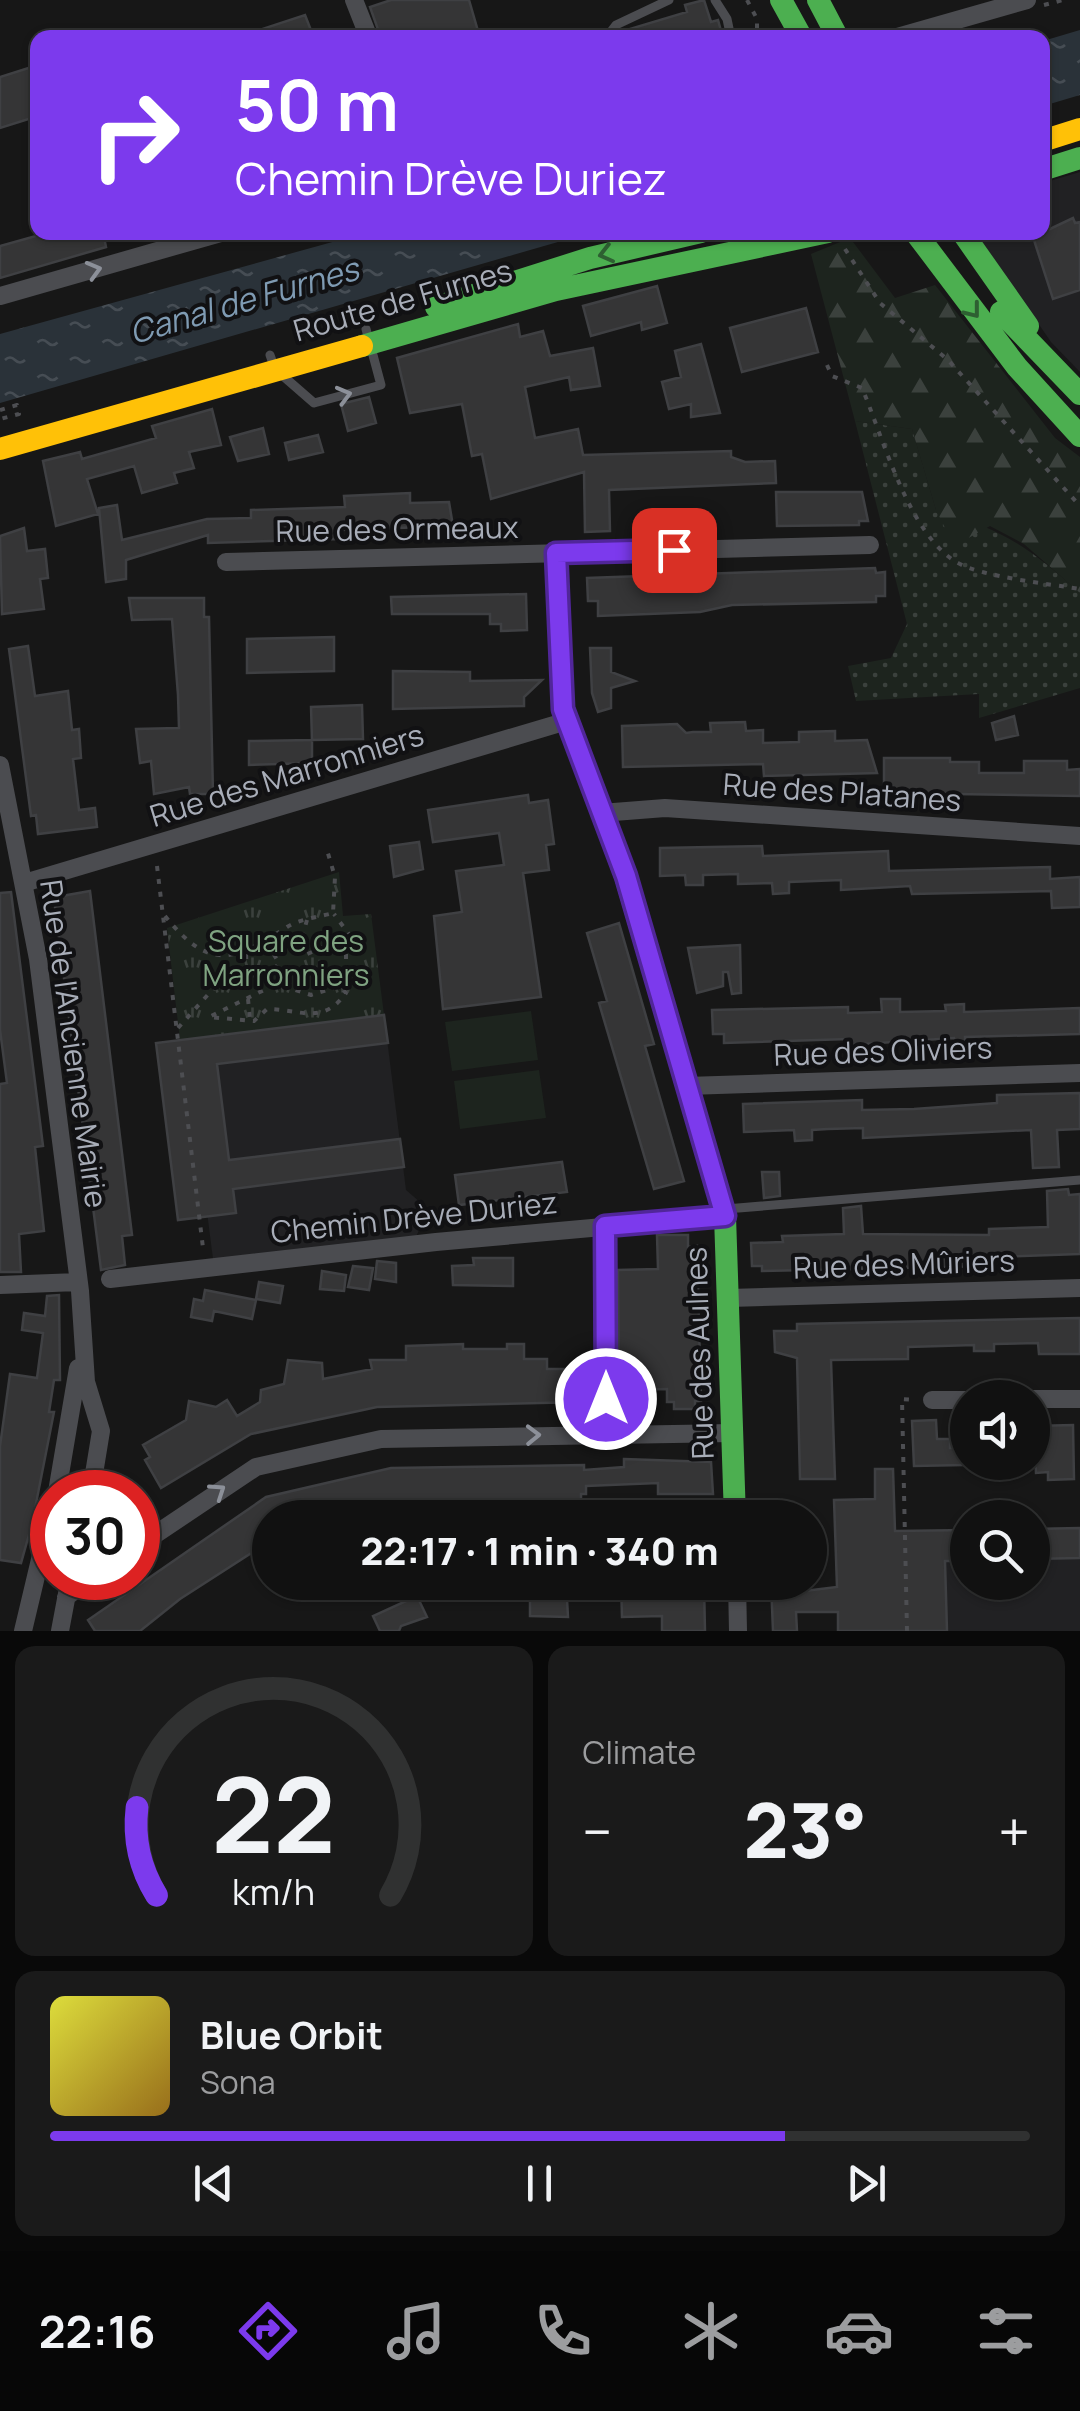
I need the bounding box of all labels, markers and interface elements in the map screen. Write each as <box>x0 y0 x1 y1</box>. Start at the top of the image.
text: 50 m <box>235 56 399 152</box>
icon: right <box>70 70 200 200</box>
text: Chemin Drève Duriez <box>235 147 667 209</box>
one-way arrow <box>598 242 615 263</box>
water label: Canal de Furnes <box>124 246 366 354</box>
street label: Route de Furnes <box>289 249 517 350</box>
one-way arrow <box>85 260 102 281</box>
one-way arrow <box>961 300 978 318</box>
one-way arrow <box>335 385 352 406</box>
street label: Rue des Ormeaux <box>275 506 519 551</box>
pin <box>632 508 717 593</box>
icon: arrive <box>647 523 702 578</box>
street label: Rue des Marronniers <box>145 713 429 836</box>
street label: Rue des Platanes <box>722 763 963 820</box>
street label: Rue de l'Ancienne Mairie <box>31 877 118 1210</box>
park label: Square des Marronniers <box>202 920 370 995</box>
street label: Rue des Oliviers <box>773 1026 993 1075</box>
street label: Chemin Drève Duriez <box>269 1181 559 1252</box>
street label: Rue des Mûriers <box>792 1239 1015 1288</box>
street label: Rue des Aulnes <box>674 1246 723 1460</box>
position arrow <box>554 1347 658 1451</box>
map controls <box>950 1380 1050 1600</box>
button: sound <box>950 1380 1050 1480</box>
one-way arrow <box>526 1424 541 1446</box>
speed limit sign: 30 <box>30 1470 160 1600</box>
one-way arrow <box>208 1485 226 1504</box>
button: search <box>950 1500 1050 1600</box>
text: 22:17 · 1 min · 340 m <box>361 1524 719 1576</box>
text: Climate <box>583 1730 696 1774</box>
text: 22 <box>212 1742 336 1884</box>
text: 23° <box>744 1778 867 1881</box>
text: − <box>583 1793 612 1869</box>
text: + <box>998 1793 1030 1869</box>
text: km/h <box>232 1867 315 1916</box>
text: Blue Orbit <box>200 2008 383 2060</box>
text: Sona <box>200 2060 275 2104</box>
icon: previous <box>186 2156 241 2211</box>
icon: pause <box>512 2156 567 2211</box>
icon: next <box>839 2156 894 2211</box>
icon: directions <box>233 2296 303 2366</box>
icon: music <box>381 2296 451 2366</box>
icon: phone <box>528 2296 598 2366</box>
icon: climate <box>676 2296 746 2366</box>
icon: car <box>824 2296 894 2366</box>
icon: filters <box>971 2296 1041 2366</box>
text: 22:16 <box>39 2300 155 2362</box>

